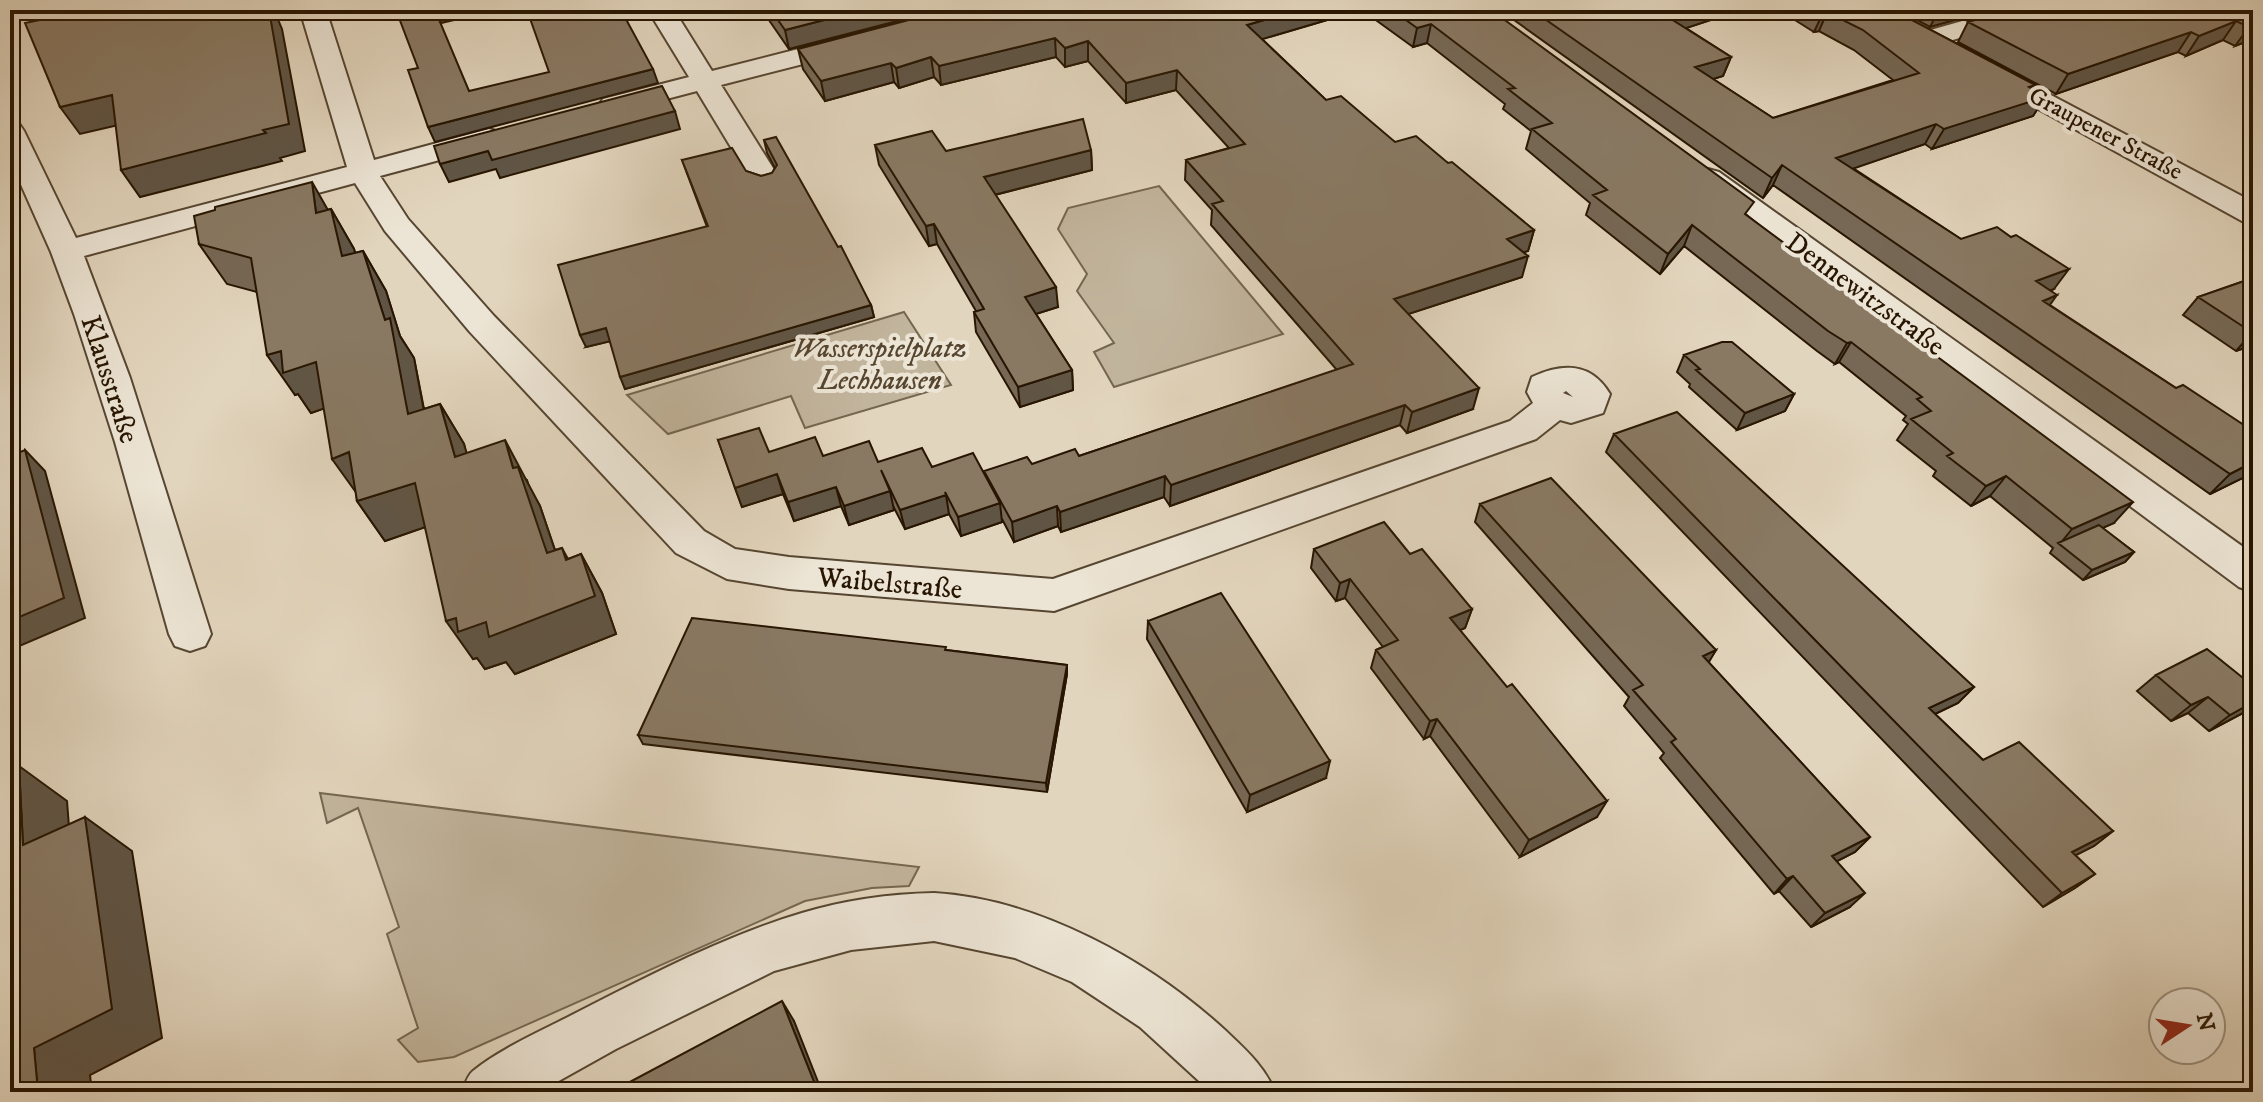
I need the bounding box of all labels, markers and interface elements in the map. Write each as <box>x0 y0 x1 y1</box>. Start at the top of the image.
street label: Graupener Straße <box>2024 81 2188 187</box>
street label: Dennewitzstraße <box>1779 225 1952 364</box>
street label: Klausstraße <box>73 311 147 448</box>
park label: Wasserspielplatz Lechhausen <box>793 331 967 398</box>
street label: Waibelstraße <box>815 560 964 607</box>
north arrow <box>2147 986 2227 1066</box>
text: N <box>2190 1011 2220 1034</box>

